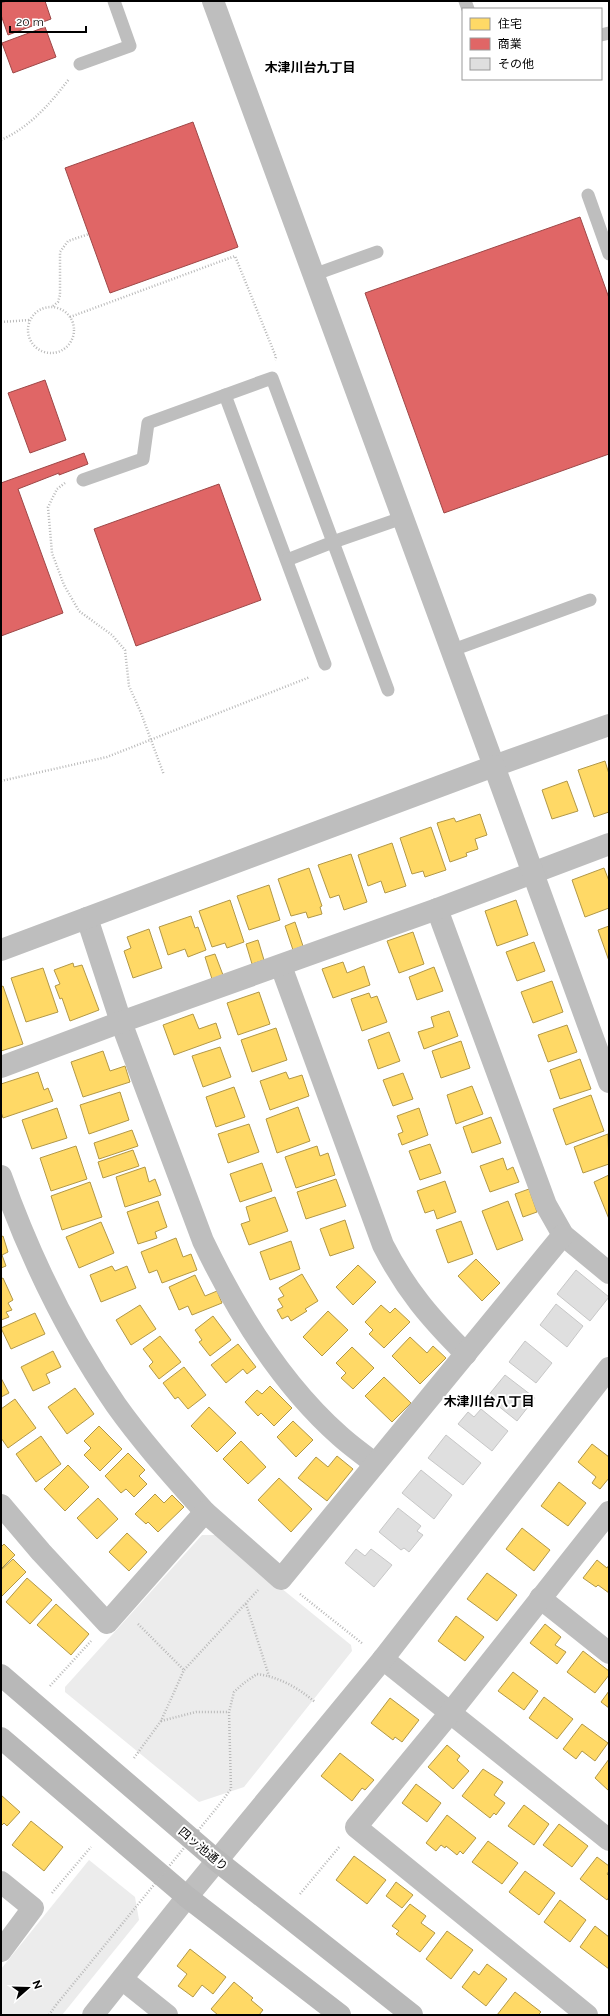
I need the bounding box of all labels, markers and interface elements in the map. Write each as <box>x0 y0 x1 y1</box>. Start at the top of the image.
scale bar <box>10 8 86 34</box>
legend <box>462 8 602 80</box>
text: 20 m <box>16 15 44 29</box>
text: 住宅 <box>498 17 522 31</box>
text: 商業 <box>498 37 522 51</box>
text: その他 <box>498 57 534 71</box>
district label: 木津川台九丁目 <box>264 60 356 75</box>
district label: 木津川台八丁目 <box>443 1394 535 1409</box>
street label: 四ッ池通り <box>176 1824 230 1874</box>
north arrow <box>8 1968 48 2008</box>
text: N <box>29 1979 44 1991</box>

